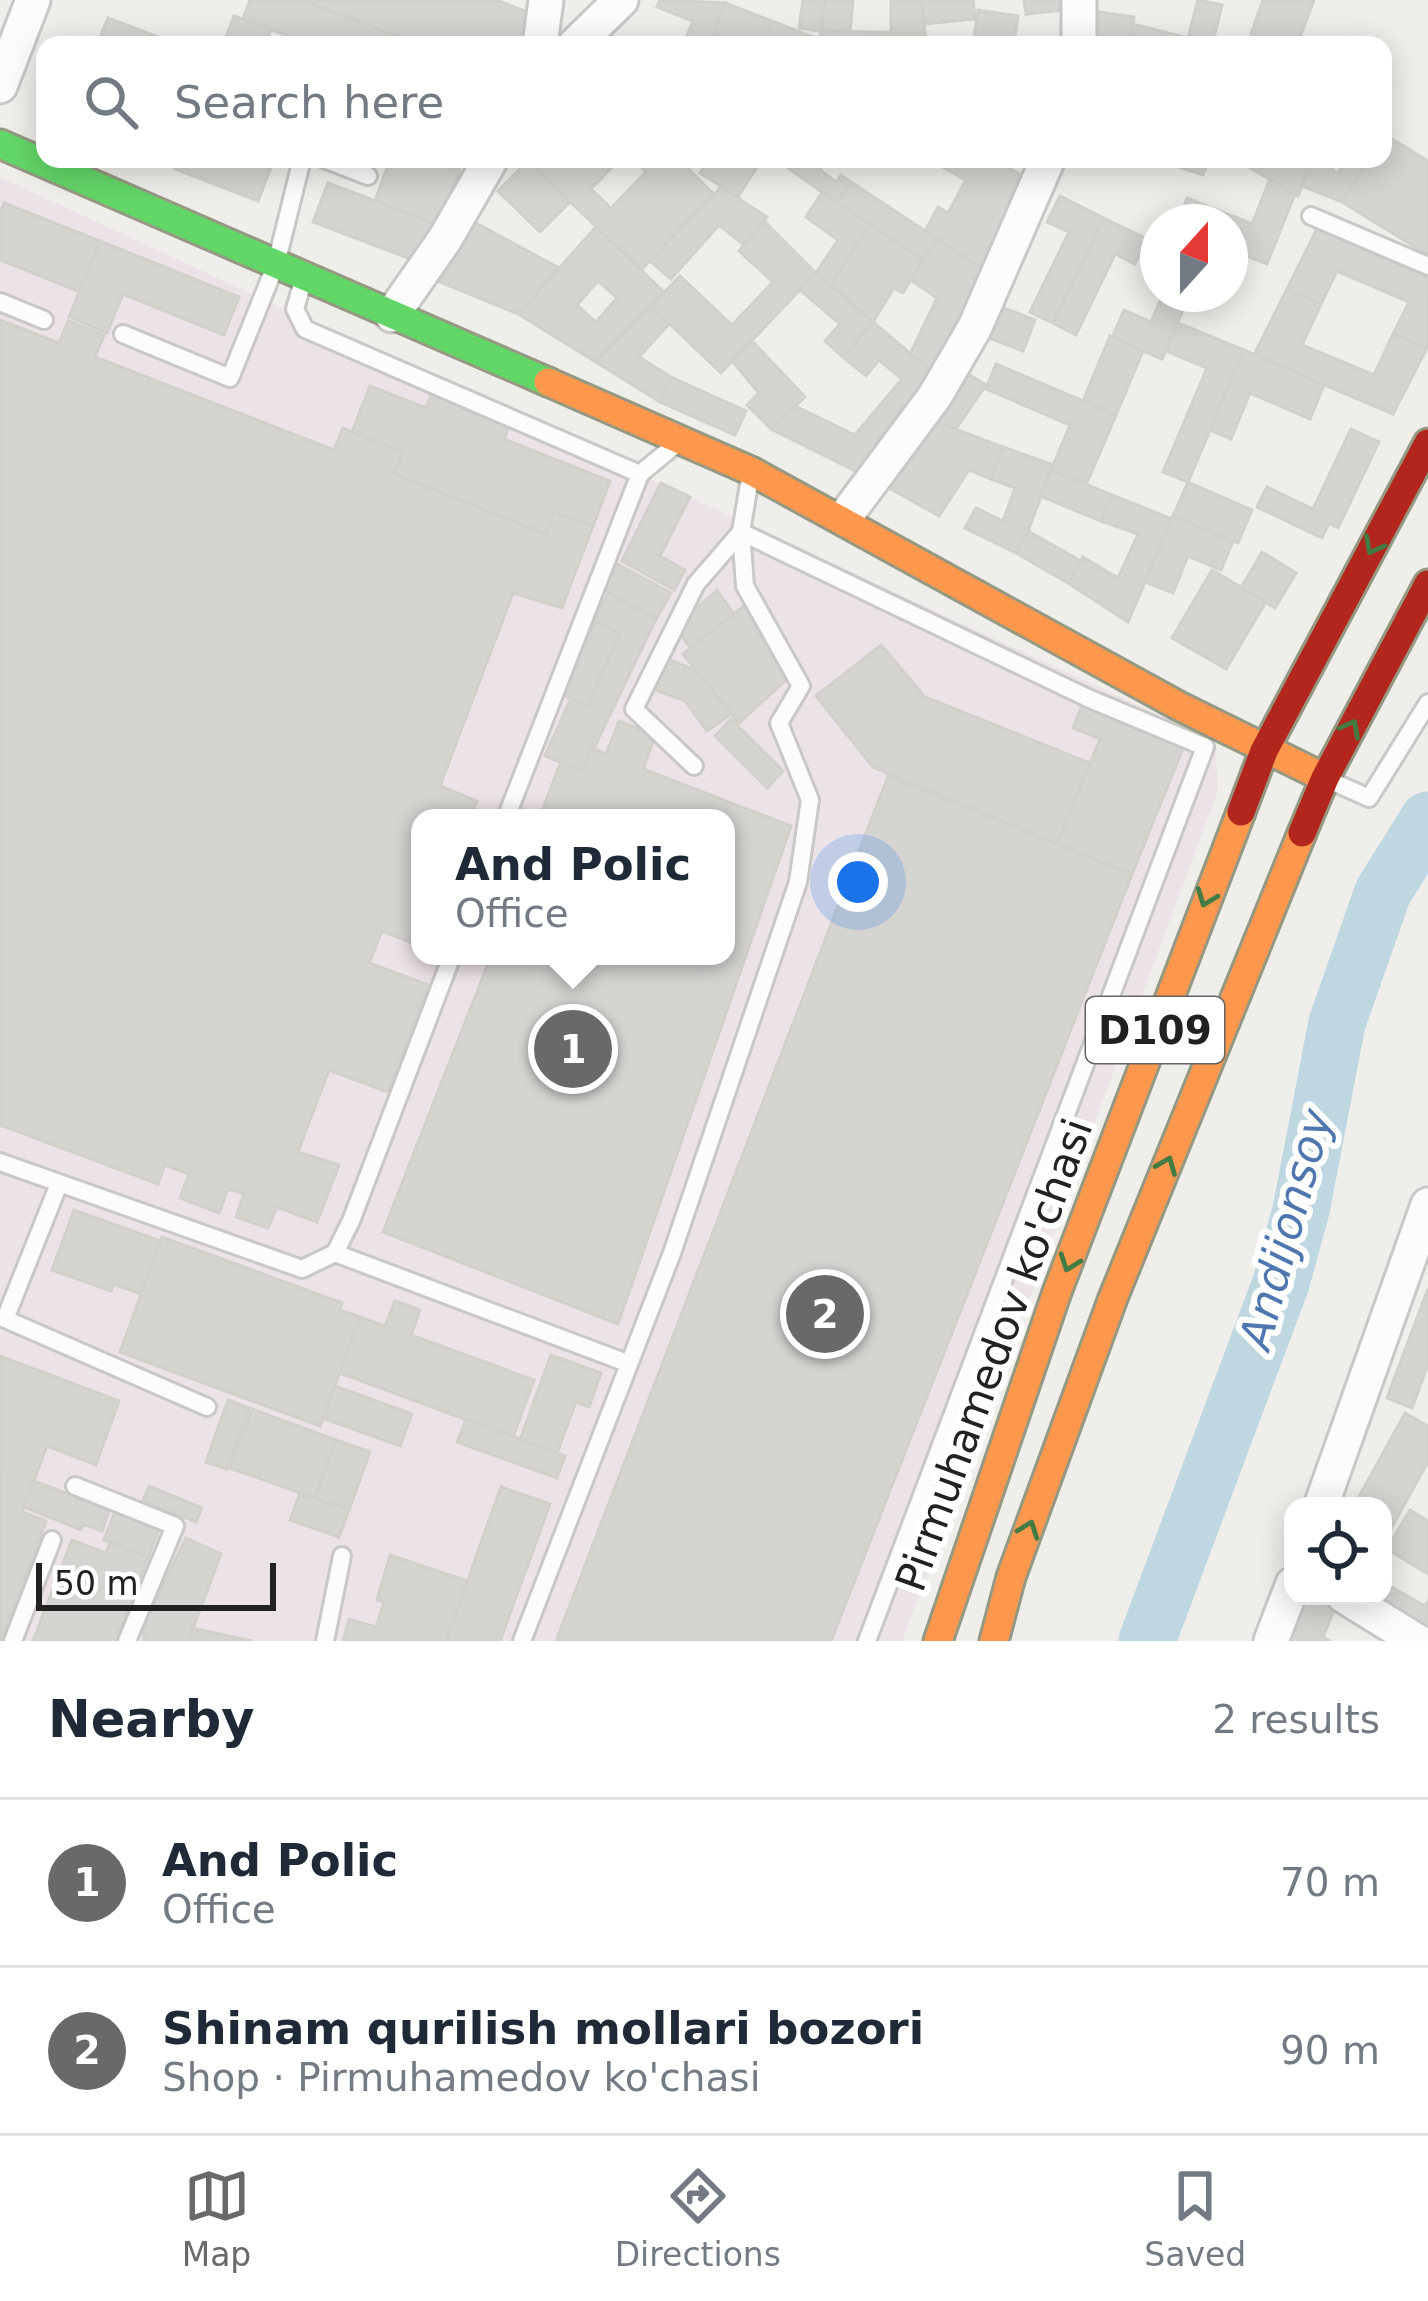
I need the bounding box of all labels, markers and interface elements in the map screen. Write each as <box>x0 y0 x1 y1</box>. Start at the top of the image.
search box <box>36 36 1392 168</box>
icon: search <box>78 69 144 135</box>
text: Search here <box>174 76 444 129</box>
north arrow <box>1140 204 1248 312</box>
one-way arrow <box>1364 533 1387 554</box>
one-way arrow <box>1337 720 1360 741</box>
popup <box>411 809 735 965</box>
text: And Polic <box>455 838 691 891</box>
your location <box>828 852 888 912</box>
one-way arrow <box>1196 886 1221 907</box>
text: Office <box>455 891 569 936</box>
road number: D109 <box>1086 997 1224 1063</box>
pin: 1 <box>534 1004 612 1094</box>
water label: Andijonsoy <box>1228 1102 1344 1358</box>
street label: Pirmuhamedov ko'chasi <box>886 1112 1102 1598</box>
one-way arrow <box>1153 1155 1177 1176</box>
one-way arrow <box>1058 1251 1083 1272</box>
pin: 2 <box>786 1269 864 1359</box>
map controls <box>1284 1497 1392 1605</box>
button: locate <box>1284 1497 1392 1605</box>
one-way arrow <box>1014 1520 1039 1541</box>
scale bar <box>36 1557 276 1610</box>
text: 50 m <box>54 1564 139 1603</box>
text: Nearby <box>48 1690 255 1749</box>
text: 2 results <box>1212 1697 1380 1742</box>
text: And Polic <box>162 1834 398 1887</box>
text: 1 <box>73 1860 101 1905</box>
text: 70 m <box>1280 1860 1380 1905</box>
text: Office <box>162 1887 276 1932</box>
text: Shinam qurilish mollari bozori <box>162 2002 924 2055</box>
text: 2 <box>73 2028 101 2073</box>
text: 90 m <box>1280 2028 1380 2073</box>
text: Shop · Pirmuhamedov ko'chasi <box>162 2055 761 2100</box>
tab: Map <box>182 2163 251 2274</box>
tab: Directions <box>615 2163 781 2274</box>
tab: Saved <box>1144 2163 1246 2274</box>

